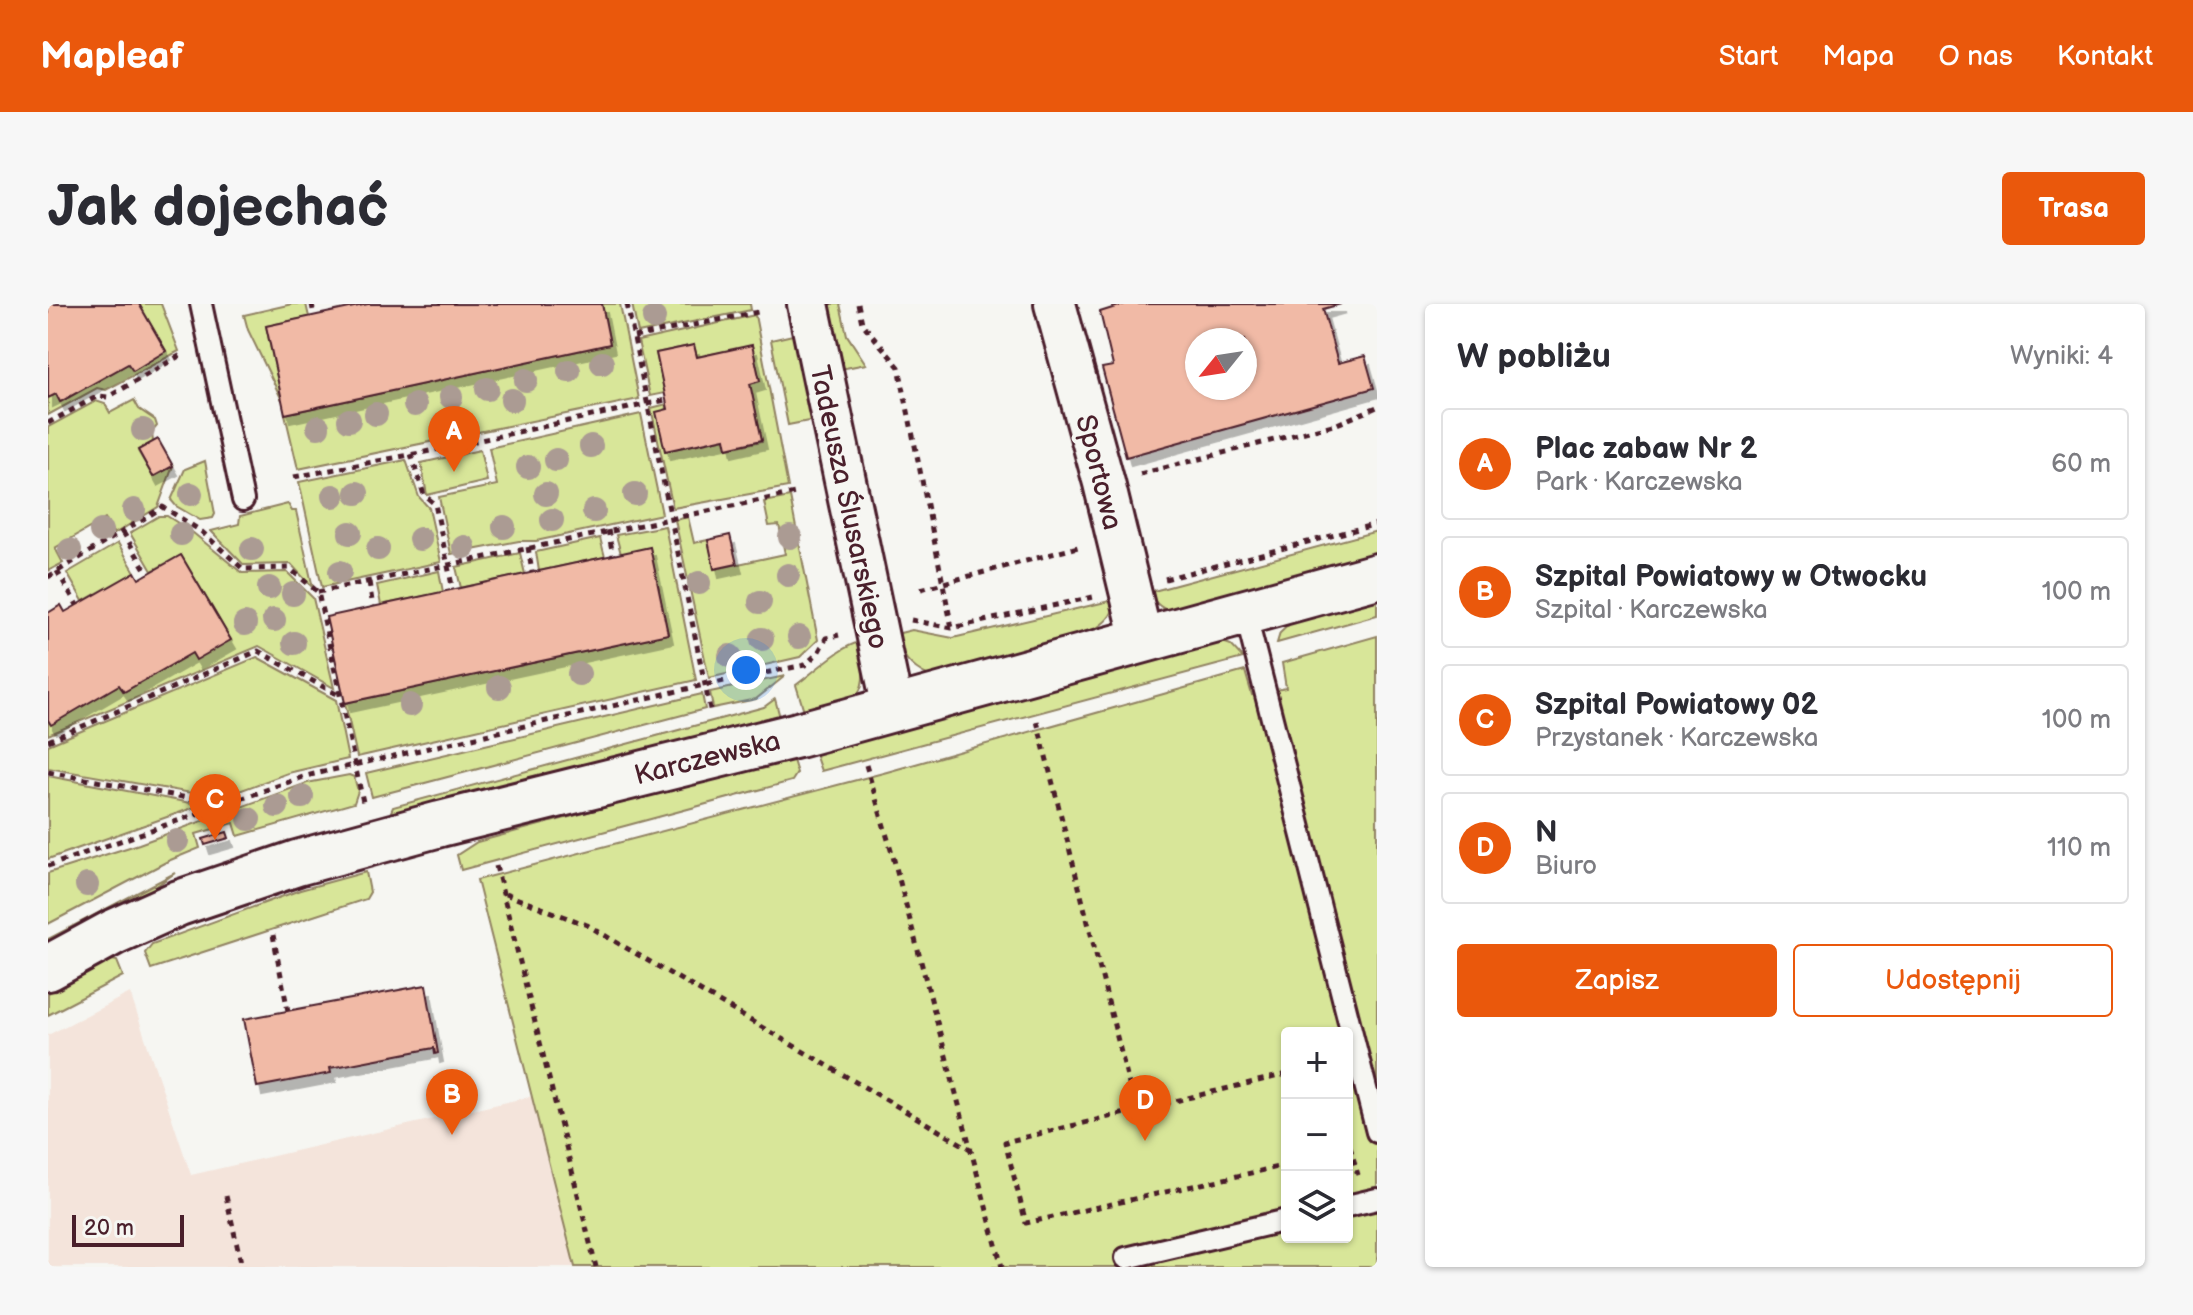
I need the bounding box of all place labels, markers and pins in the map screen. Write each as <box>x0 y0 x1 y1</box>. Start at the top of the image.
pin: A <box>428 406 480 472</box>
pin: C <box>189 774 241 840</box>
pin: B <box>426 1069 478 1135</box>
pin: D <box>1119 1075 1171 1141</box>

